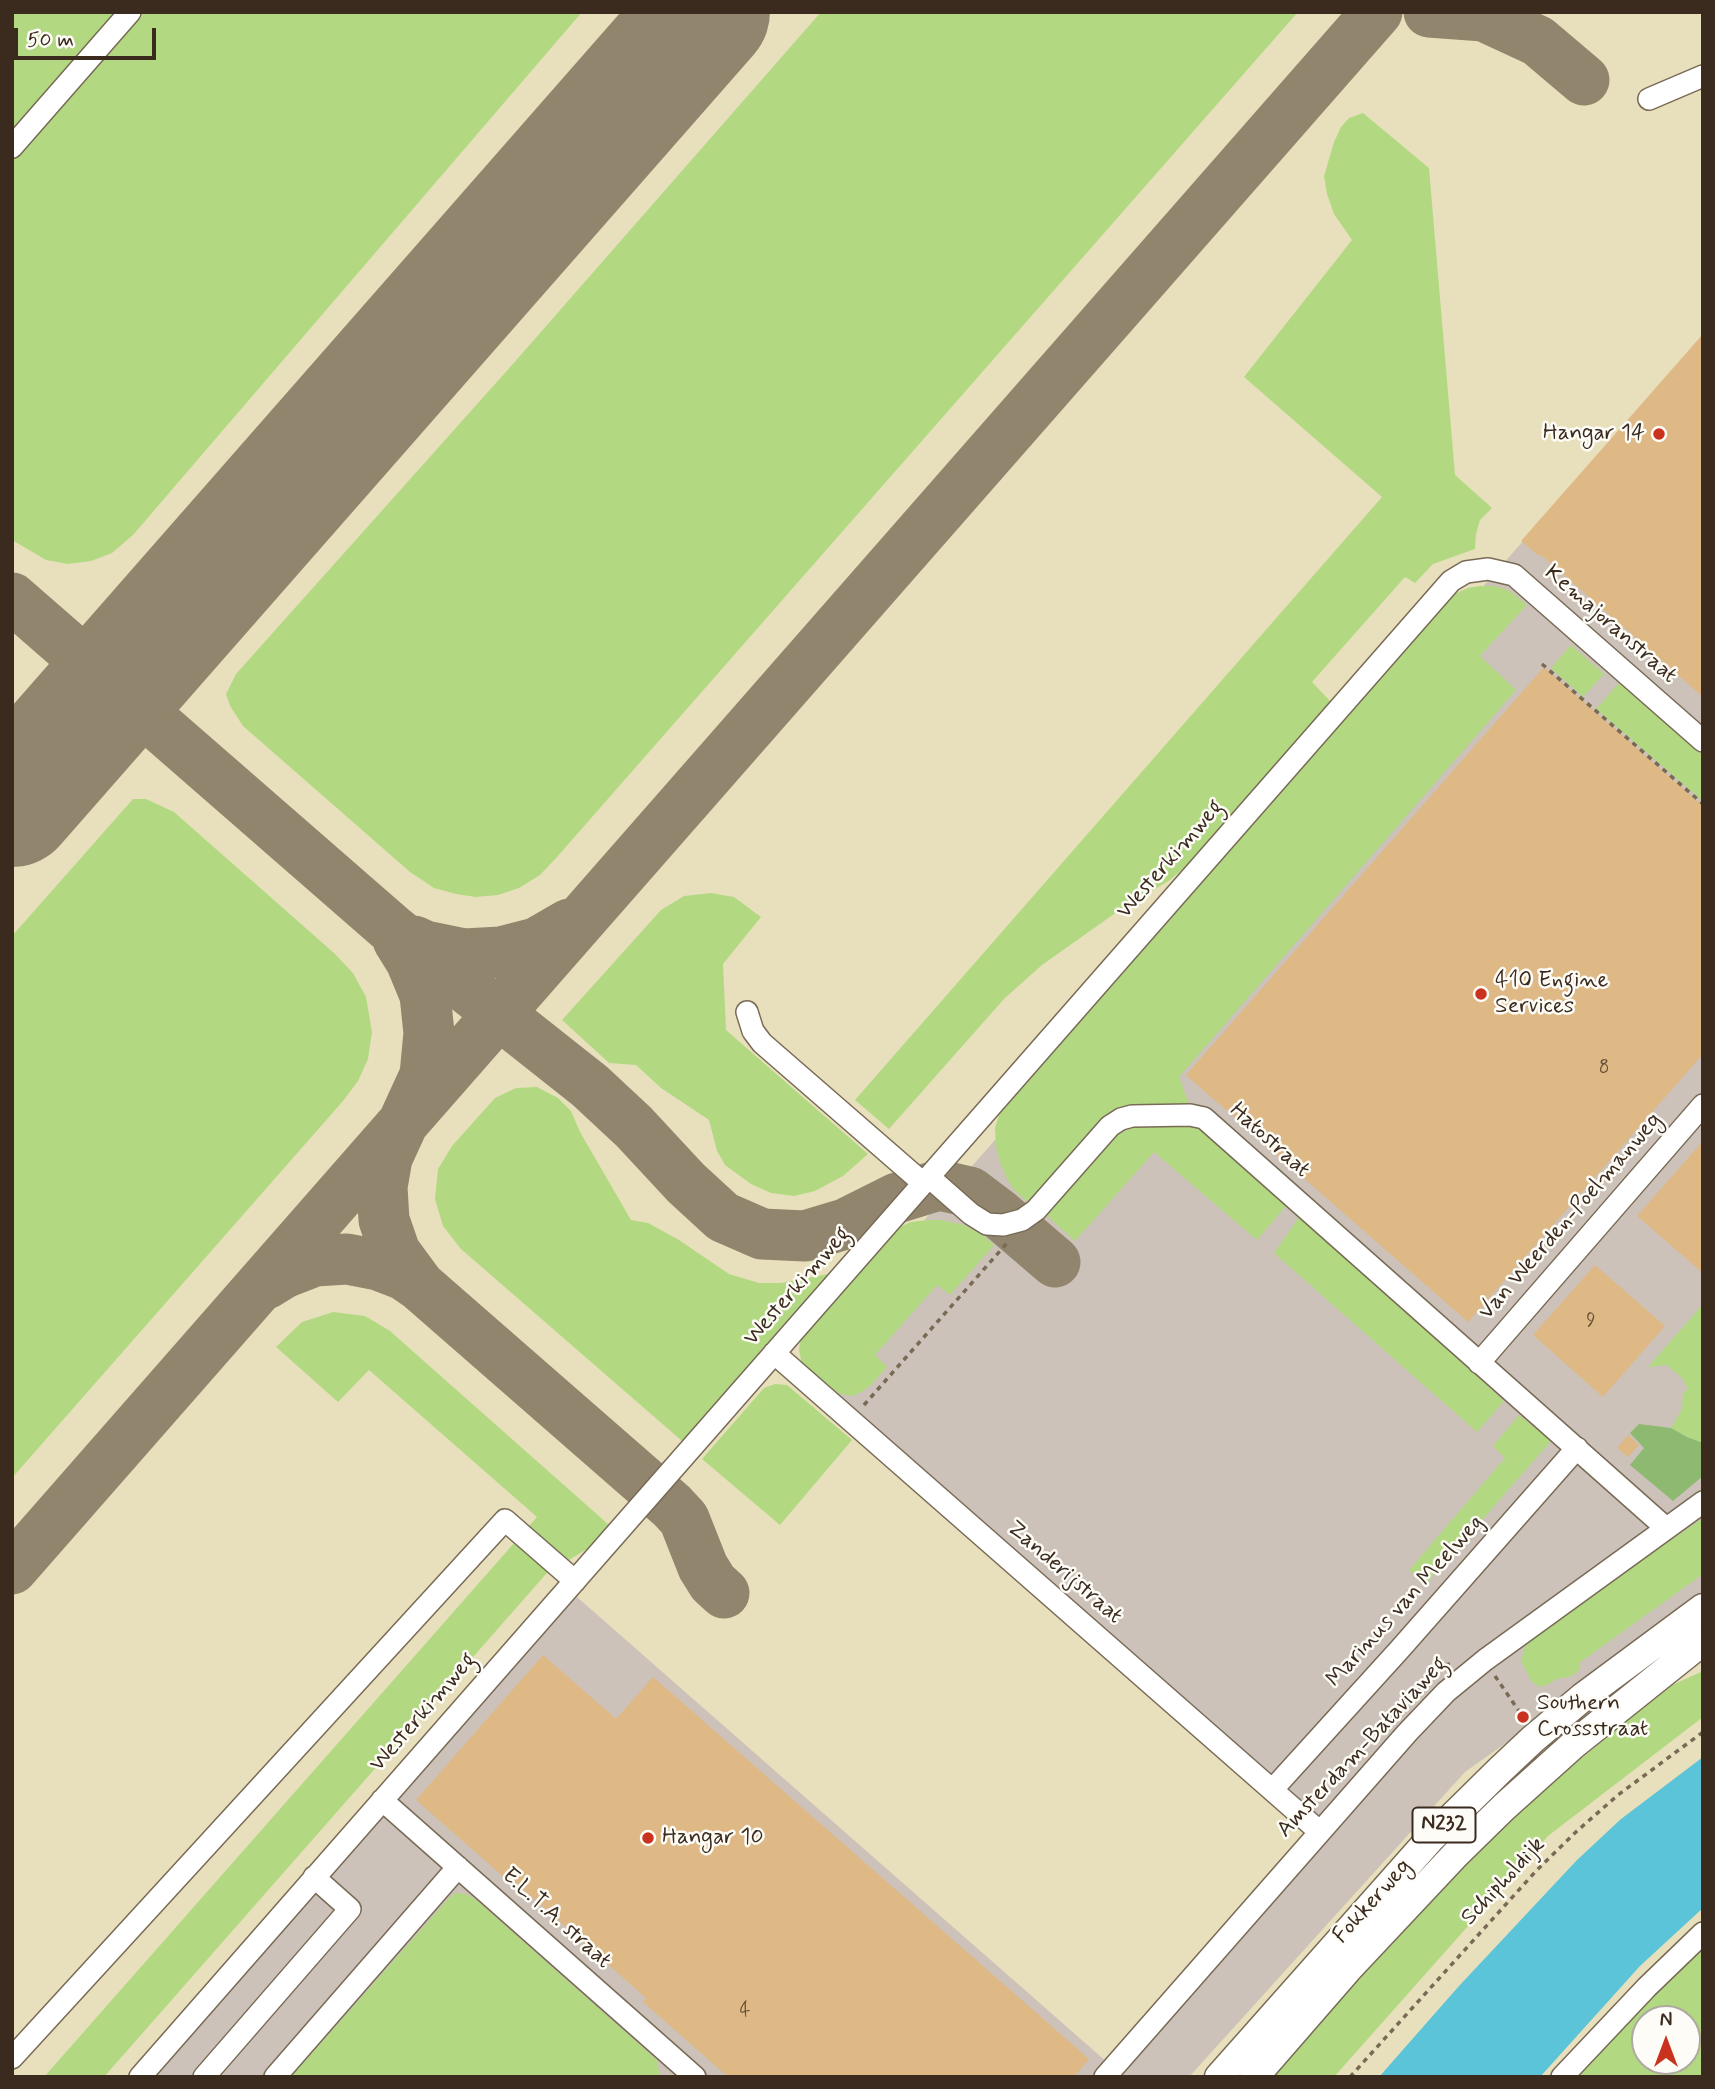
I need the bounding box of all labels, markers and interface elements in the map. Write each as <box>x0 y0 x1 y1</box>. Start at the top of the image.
scale bar <box>18 14 159 58</box>
text: 50 m <box>27 26 74 54</box>
place label: Hangar 14 <box>1543 420 1645 448</box>
marker: Hangar 14 <box>1651 426 1667 442</box>
street label: Kemajoranstraat <box>1538 560 1682 690</box>
street label: Westerkimweg <box>1112 795 1230 925</box>
place label: 410 Engine Services <box>1495 967 1608 1021</box>
marker: 410 Engine Services <box>1473 986 1489 1002</box>
house number: 8 <box>1599 1058 1609 1080</box>
street label: Hatostraat <box>1223 1098 1315 1184</box>
street label: Van Weerden-Poelmanweg <box>1474 1108 1668 1326</box>
street label: Westerkimweg <box>739 1222 857 1352</box>
house number: 9 <box>1586 1311 1596 1333</box>
street label: Marinus van Meelweg <box>1321 1510 1491 1694</box>
street label: Zanderijstraat <box>1001 1515 1127 1631</box>
street label: Westerkimweg <box>365 1648 483 1778</box>
street label: Amsterdam-Bataviaweg <box>1272 1652 1454 1844</box>
place label: Southern Crossstraat <box>1537 1690 1648 1744</box>
marker: Southern Crossstraat <box>1515 1709 1531 1725</box>
road number: N232 <box>1412 1808 1476 1842</box>
place label: Hangar 10 <box>662 1824 764 1852</box>
marker: Hangar 10 <box>640 1830 656 1846</box>
street label: Schipholdijk <box>1456 1832 1552 1932</box>
street label: Fokkerweg <box>1328 1854 1418 1950</box>
street label: E.L.T.A. straat <box>496 1863 616 1975</box>
house number: 4 <box>739 2001 751 2023</box>
north arrow <box>1631 2005 1701 2075</box>
text: N <box>1660 2008 1672 2033</box>

